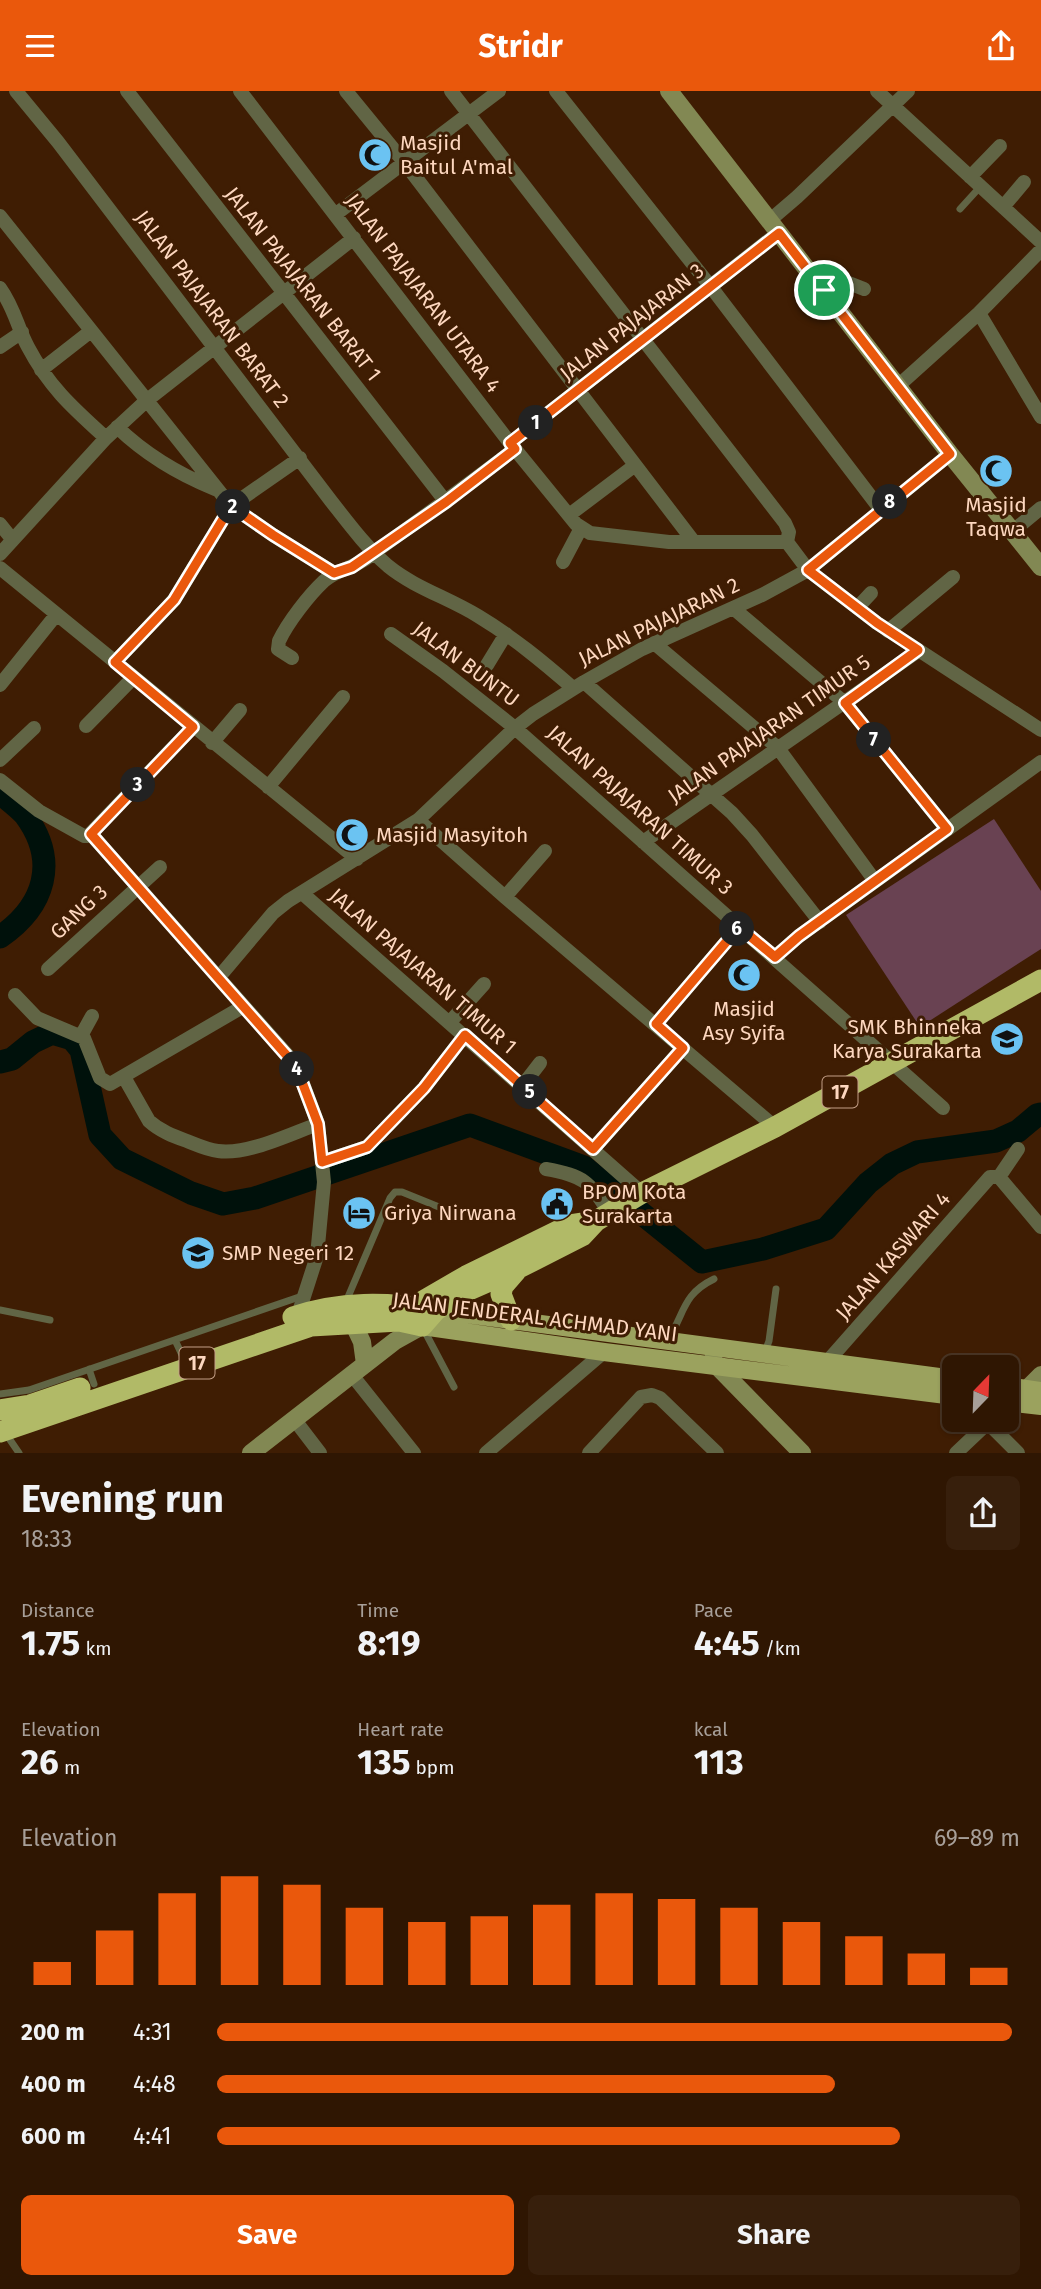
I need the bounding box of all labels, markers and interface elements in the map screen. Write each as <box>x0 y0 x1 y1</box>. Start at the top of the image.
icon: menu <box>21 27 59 65</box>
text: Stridr <box>478 27 563 65</box>
icon: share <box>982 27 1020 65</box>
place label: Masjid Baitul A'mal <box>400 130 513 180</box>
mosque icon: Masjid Baitul A'mal <box>356 136 394 174</box>
street label: JALAN PAJAJARAN BARAT 1 <box>219 182 387 386</box>
street label: JALAN PAJAJARAN UTARA 4 <box>340 188 506 398</box>
street label: JALAN PAJAJARAN BARAT 2 <box>129 205 295 413</box>
street label: JALAN PAJAJARAN 3 <box>555 258 709 386</box>
pin <box>794 260 854 320</box>
icon: arrive <box>805 271 843 309</box>
pin: 1 <box>518 405 554 441</box>
text: 1 <box>531 411 540 434</box>
mosque icon: Masjid Taqwa <box>977 452 1015 490</box>
pin: 8 <box>872 485 908 519</box>
pin: 2 <box>216 489 250 525</box>
text: 8 <box>884 490 895 513</box>
place label: Masjid Taqwa <box>965 492 1027 542</box>
text: 2 <box>228 495 237 518</box>
street label: JALAN PAJAJARAN 2 <box>574 572 744 672</box>
street label: JALAN BUNTU <box>408 616 524 712</box>
street label: JALAN PAJAJARAN TIMUR 5 <box>663 649 875 809</box>
street label: JALAN PAJAJARAN TIMUR 3 <box>542 720 738 900</box>
pin: 7 <box>856 723 892 757</box>
text: 7 <box>869 728 878 751</box>
pin: 3 <box>120 767 156 803</box>
text: 3 <box>133 773 142 796</box>
mosque icon: Masjid Masyitoh <box>333 816 371 854</box>
place label: Masjid Masyitoh <box>376 822 528 848</box>
street label: GANG 3 <box>45 879 113 945</box>
street label: JALAN PAJAJARAN TIMUR 1 <box>324 882 522 1060</box>
pin: 6 <box>720 911 754 947</box>
text: 6 <box>731 917 742 940</box>
mosque icon: Masjid Asy Syifa <box>725 956 763 994</box>
place label: Masjid Asy Syifa <box>703 996 785 1046</box>
place label: SMK Bhinneka Karya Surakarta <box>832 1014 982 1064</box>
school or university icon: SMK Bhinneka Karya Surakarta <box>988 1020 1026 1058</box>
pin: 4 <box>280 1051 314 1087</box>
text: 4 <box>291 1057 302 1080</box>
pin: 5 <box>512 1075 548 1109</box>
road number: 17 <box>822 1077 858 1107</box>
text: 5 <box>524 1080 535 1103</box>
place label: BPOM Kota Surakarta <box>582 1179 686 1229</box>
public building icon: BPOM Kota Surakarta <box>538 1185 576 1223</box>
street label: JALAN KASWARI 4 <box>830 1187 956 1325</box>
hotel icon: Griya Nirwana <box>340 1194 378 1232</box>
place label: Griya Nirwana <box>384 1200 517 1226</box>
school or university icon: SMP Negeri 12 <box>179 1234 217 1272</box>
place label: SMP Negeri 12 <box>222 1240 354 1266</box>
street label: JALAN JENDERAL ACHMAD YANI <box>391 1287 679 1347</box>
road number: 17 <box>180 1347 214 1379</box>
north arrow <box>942 1355 1018 1431</box>
map controls <box>942 1355 1019 1432</box>
text: Evening run <box>21 1476 224 1522</box>
button: share <box>946 1476 1020 1550</box>
text: 18:33 <box>21 1525 72 1553</box>
text: Distance <box>21 1599 95 1622</box>
text: Time <box>357 1599 399 1622</box>
text: Pace <box>694 1599 733 1622</box>
text: 1.75 <box>21 1622 80 1664</box>
text: 8:19 <box>357 1622 421 1664</box>
text: 4:45 <box>694 1622 760 1664</box>
text: km <box>80 1637 111 1660</box>
text: /km <box>760 1637 801 1660</box>
text: Elevation <box>21 1718 101 1741</box>
text: Heart rate <box>357 1718 444 1741</box>
text: kcal <box>694 1718 728 1741</box>
text: 26 <box>21 1741 59 1783</box>
text: 135 <box>357 1741 411 1783</box>
text: 113 <box>694 1741 744 1783</box>
text: m <box>59 1756 80 1779</box>
text: bpm <box>411 1756 454 1779</box>
text: Elevation <box>21 1824 117 1852</box>
text: 69–89 m <box>934 1824 1020 1852</box>
text: 200 m <box>21 2018 85 2046</box>
text: 4:31 <box>133 2018 172 2046</box>
text: 400 m <box>21 2070 86 2098</box>
text: 4:48 <box>133 2070 176 2098</box>
text: 600 m <box>21 2122 86 2150</box>
text: 4:41 <box>133 2122 172 2150</box>
button: Save <box>21 2195 514 2275</box>
button: Share <box>528 2195 1020 2275</box>

